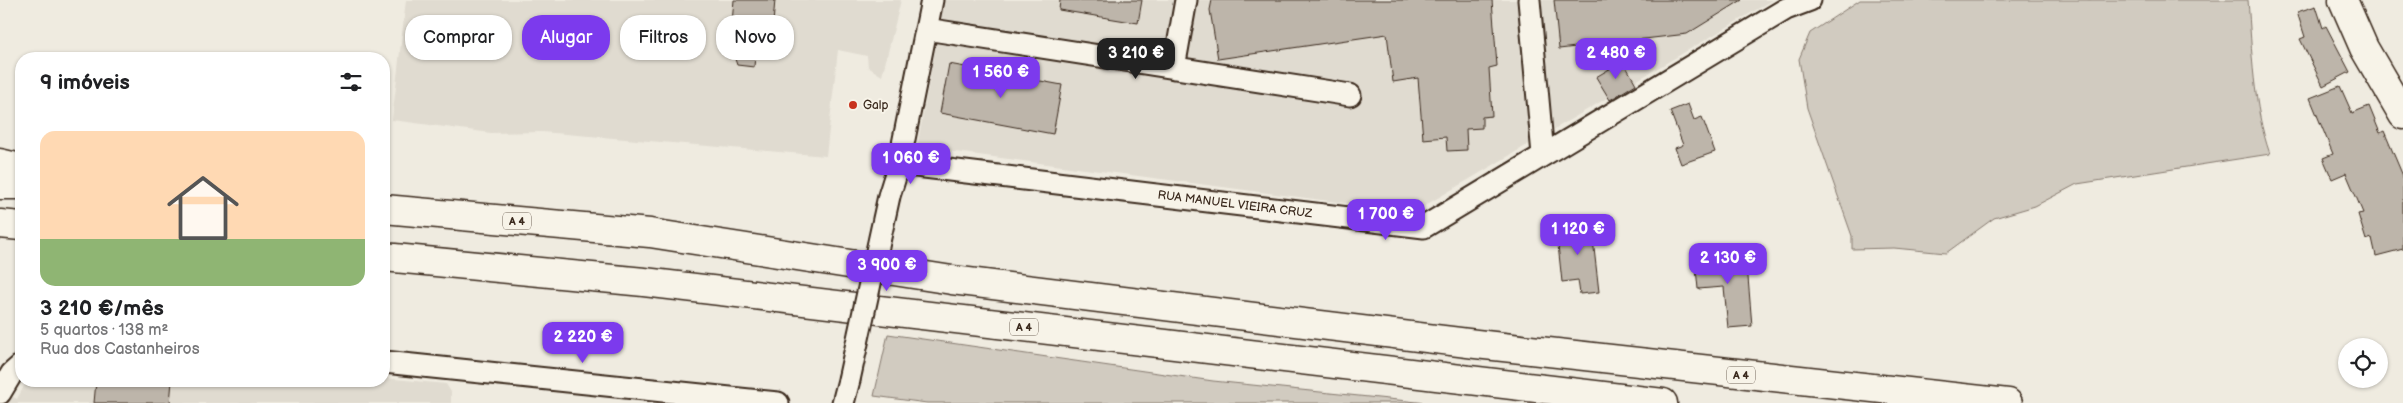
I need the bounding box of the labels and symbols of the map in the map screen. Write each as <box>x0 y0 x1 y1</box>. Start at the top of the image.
pin: 3 210 € <box>1090 38 1182 80</box>
pin: 2 480 € <box>1570 38 1662 80</box>
pin: 1 560 € <box>955 56 1047 99</box>
place label: Galp <box>863 98 888 113</box>
marker: Galp <box>847 99 859 111</box>
pin: 1 060 € <box>865 142 957 185</box>
street label: RUA MANUEL VIEIRA CRUZ <box>1157 188 1314 222</box>
pin: 1 700 € <box>1340 198 1432 241</box>
road number: A 4 <box>503 212 531 230</box>
pin: 1 120 € <box>1532 214 1624 256</box>
pin: 2 130 € <box>1682 242 1774 285</box>
pin: 3 900 € <box>841 250 933 292</box>
road number: A 4 <box>1010 318 1038 336</box>
pin: 2 220 € <box>537 322 629 364</box>
road number: A 4 <box>1727 366 1755 384</box>

